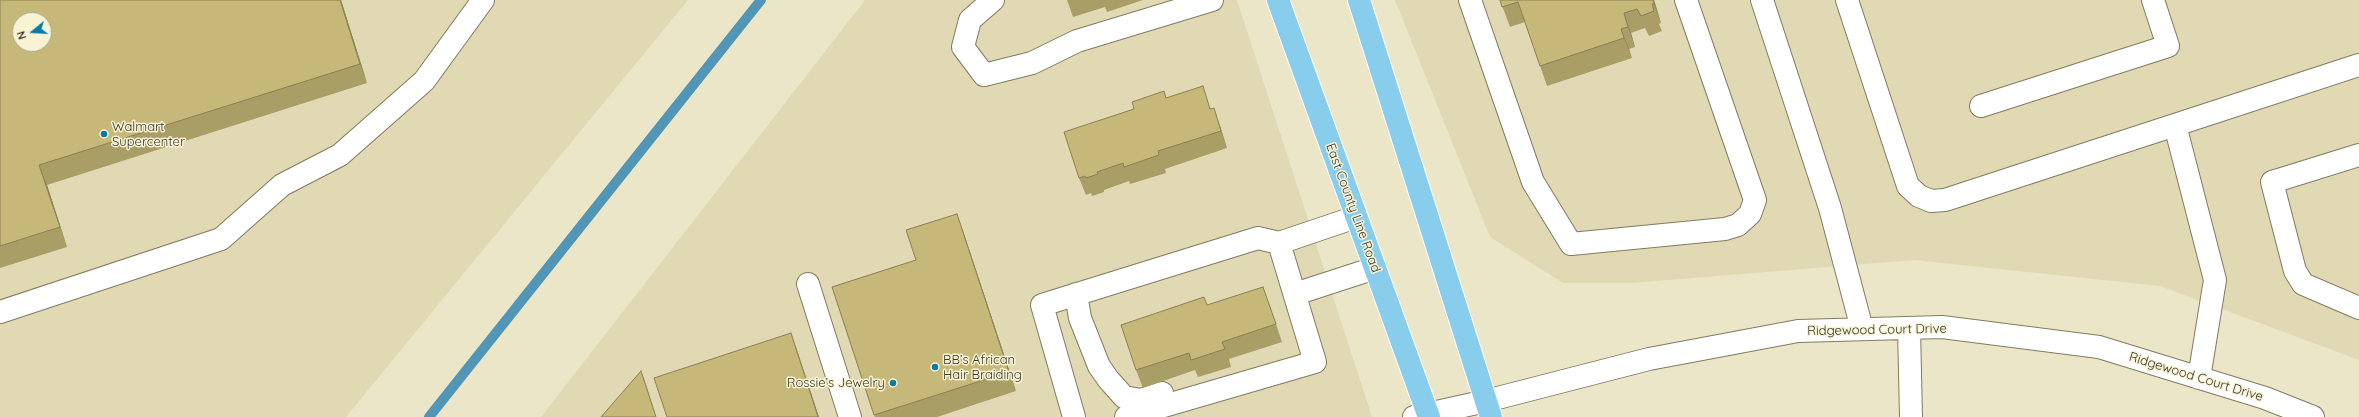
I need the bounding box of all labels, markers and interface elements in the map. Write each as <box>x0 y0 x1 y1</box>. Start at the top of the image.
north arrow <box>12 12 52 52</box>
text: N <box>14 29 29 41</box>
place label: Walmart Supercenter <box>112 119 185 150</box>
marker: Walmart Supercenter <box>99 129 109 139</box>
street label: East County Line Road <box>1322 141 1384 275</box>
street label: Ridgewood Court Drive <box>1807 321 1947 339</box>
street label: Ridgewood Court Drive <box>2127 349 2265 405</box>
place label: BB’s African Hair Braiding <box>943 352 1022 383</box>
marker: BB’s African Hair Braiding <box>930 362 940 372</box>
place label: Rossie’s Jewelry <box>787 375 885 391</box>
marker: Rossie’s Jewelry <box>888 378 898 388</box>

